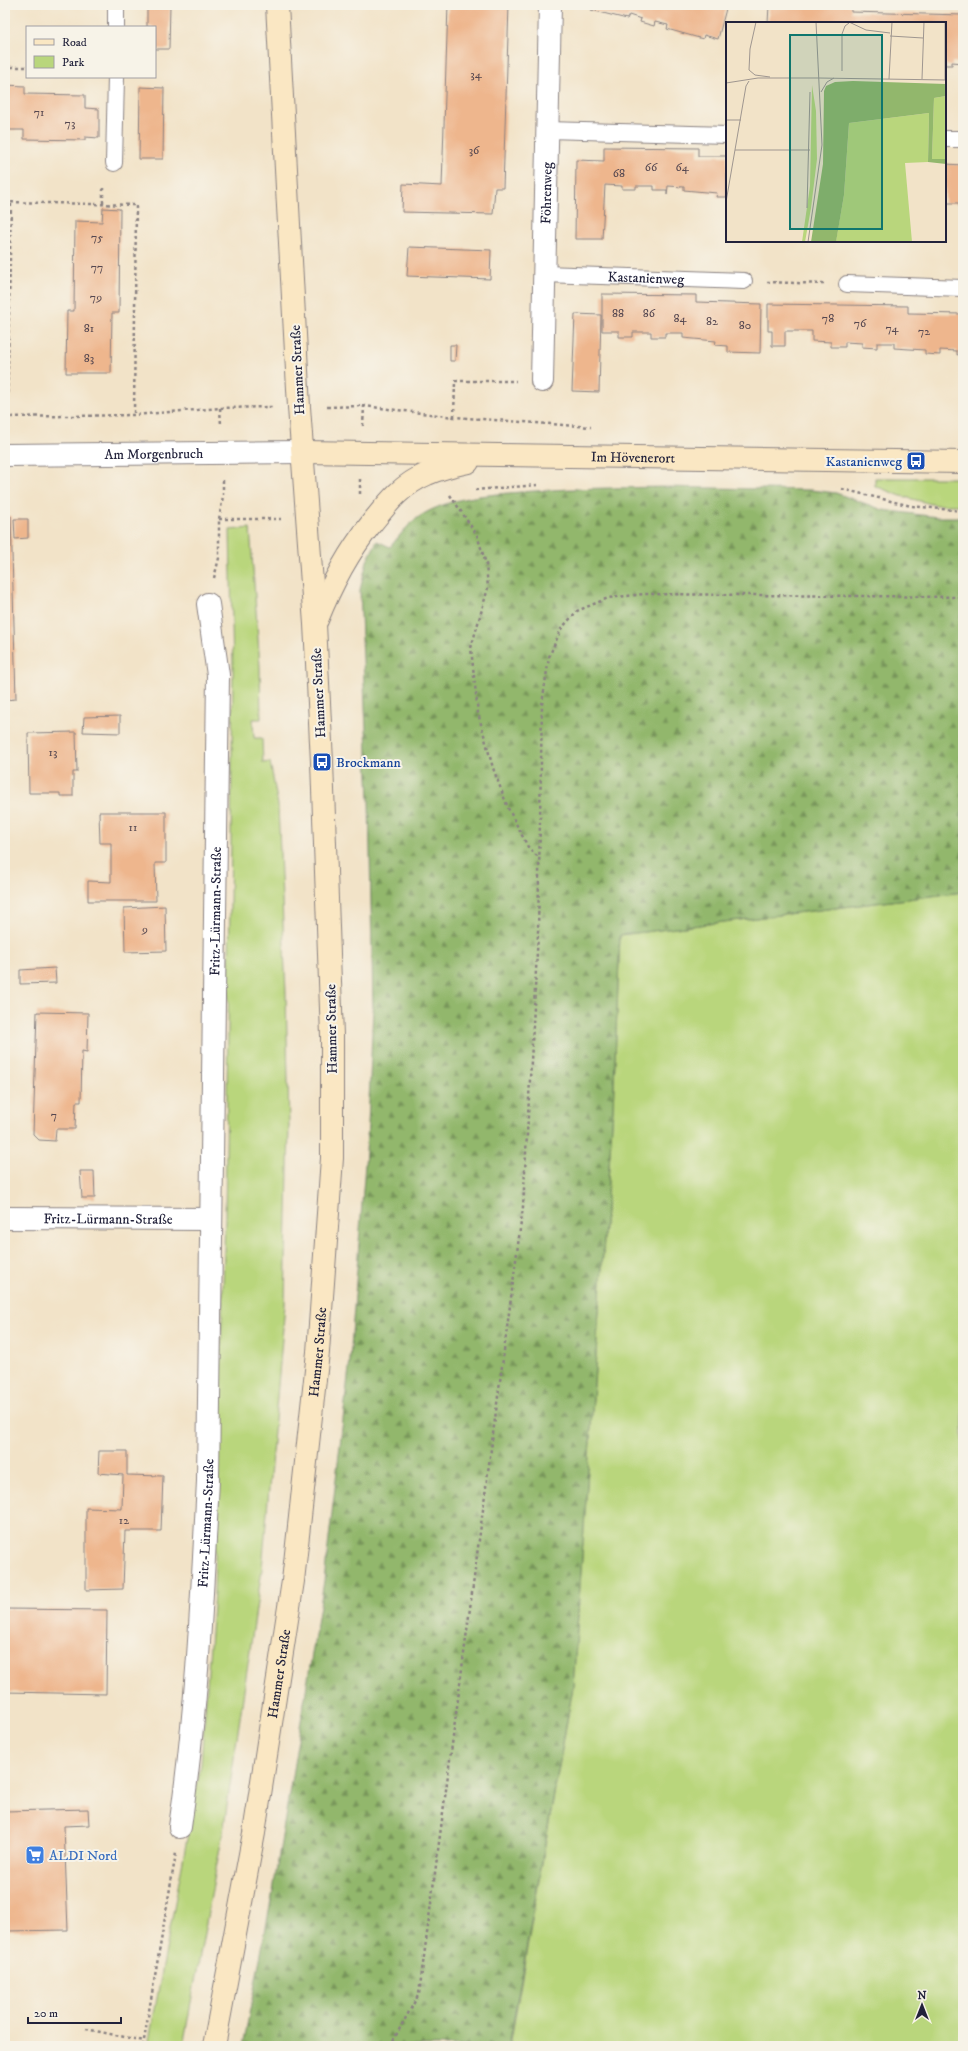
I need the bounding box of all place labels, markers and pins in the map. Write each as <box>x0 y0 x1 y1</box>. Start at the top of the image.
bus stop icon: Kastanienweg <box>905 450 927 472</box>
place label: Kastanienweg <box>826 453 902 471</box>
bus stop icon: Brockmann <box>311 751 333 773</box>
place label: Brockmann <box>336 754 402 772</box>
supermarket icon: ALDI Nord <box>24 1844 46 1866</box>
place label: ALDI Nord <box>49 1847 117 1865</box>

